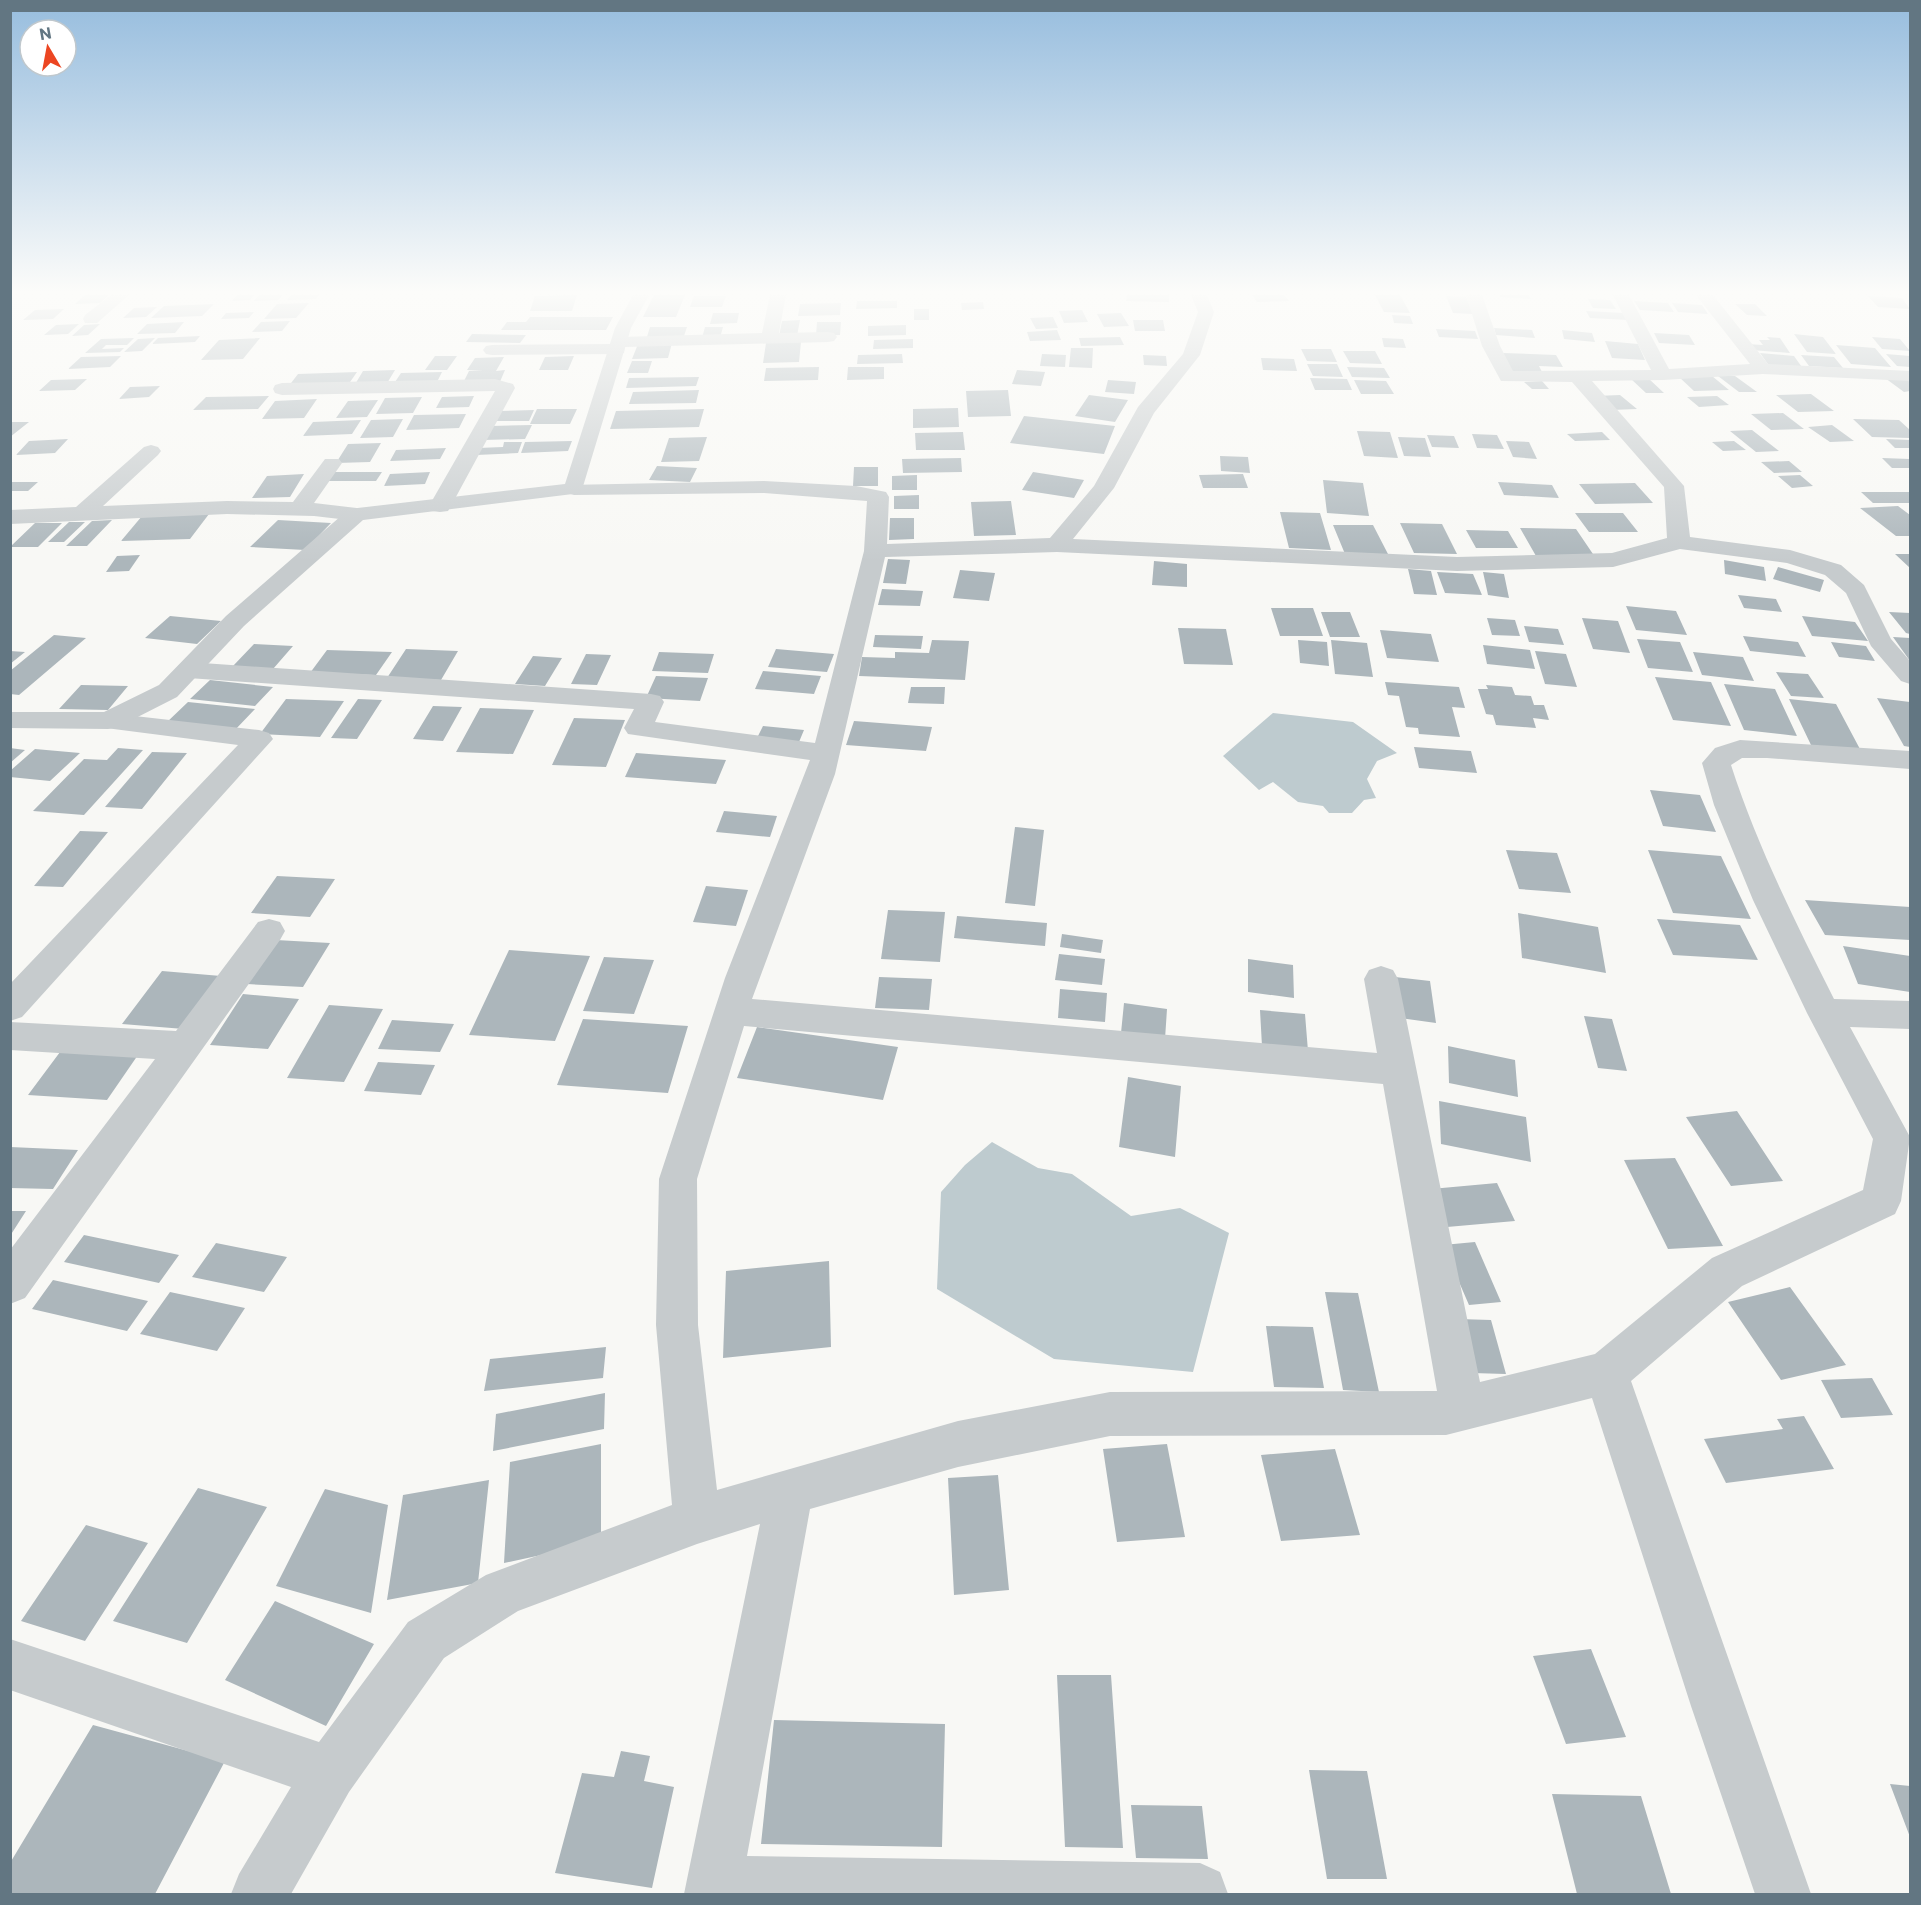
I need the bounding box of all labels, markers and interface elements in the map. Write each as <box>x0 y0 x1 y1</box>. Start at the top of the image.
north arrow <box>18 18 78 78</box>
text: N <box>38 22 53 43</box>

